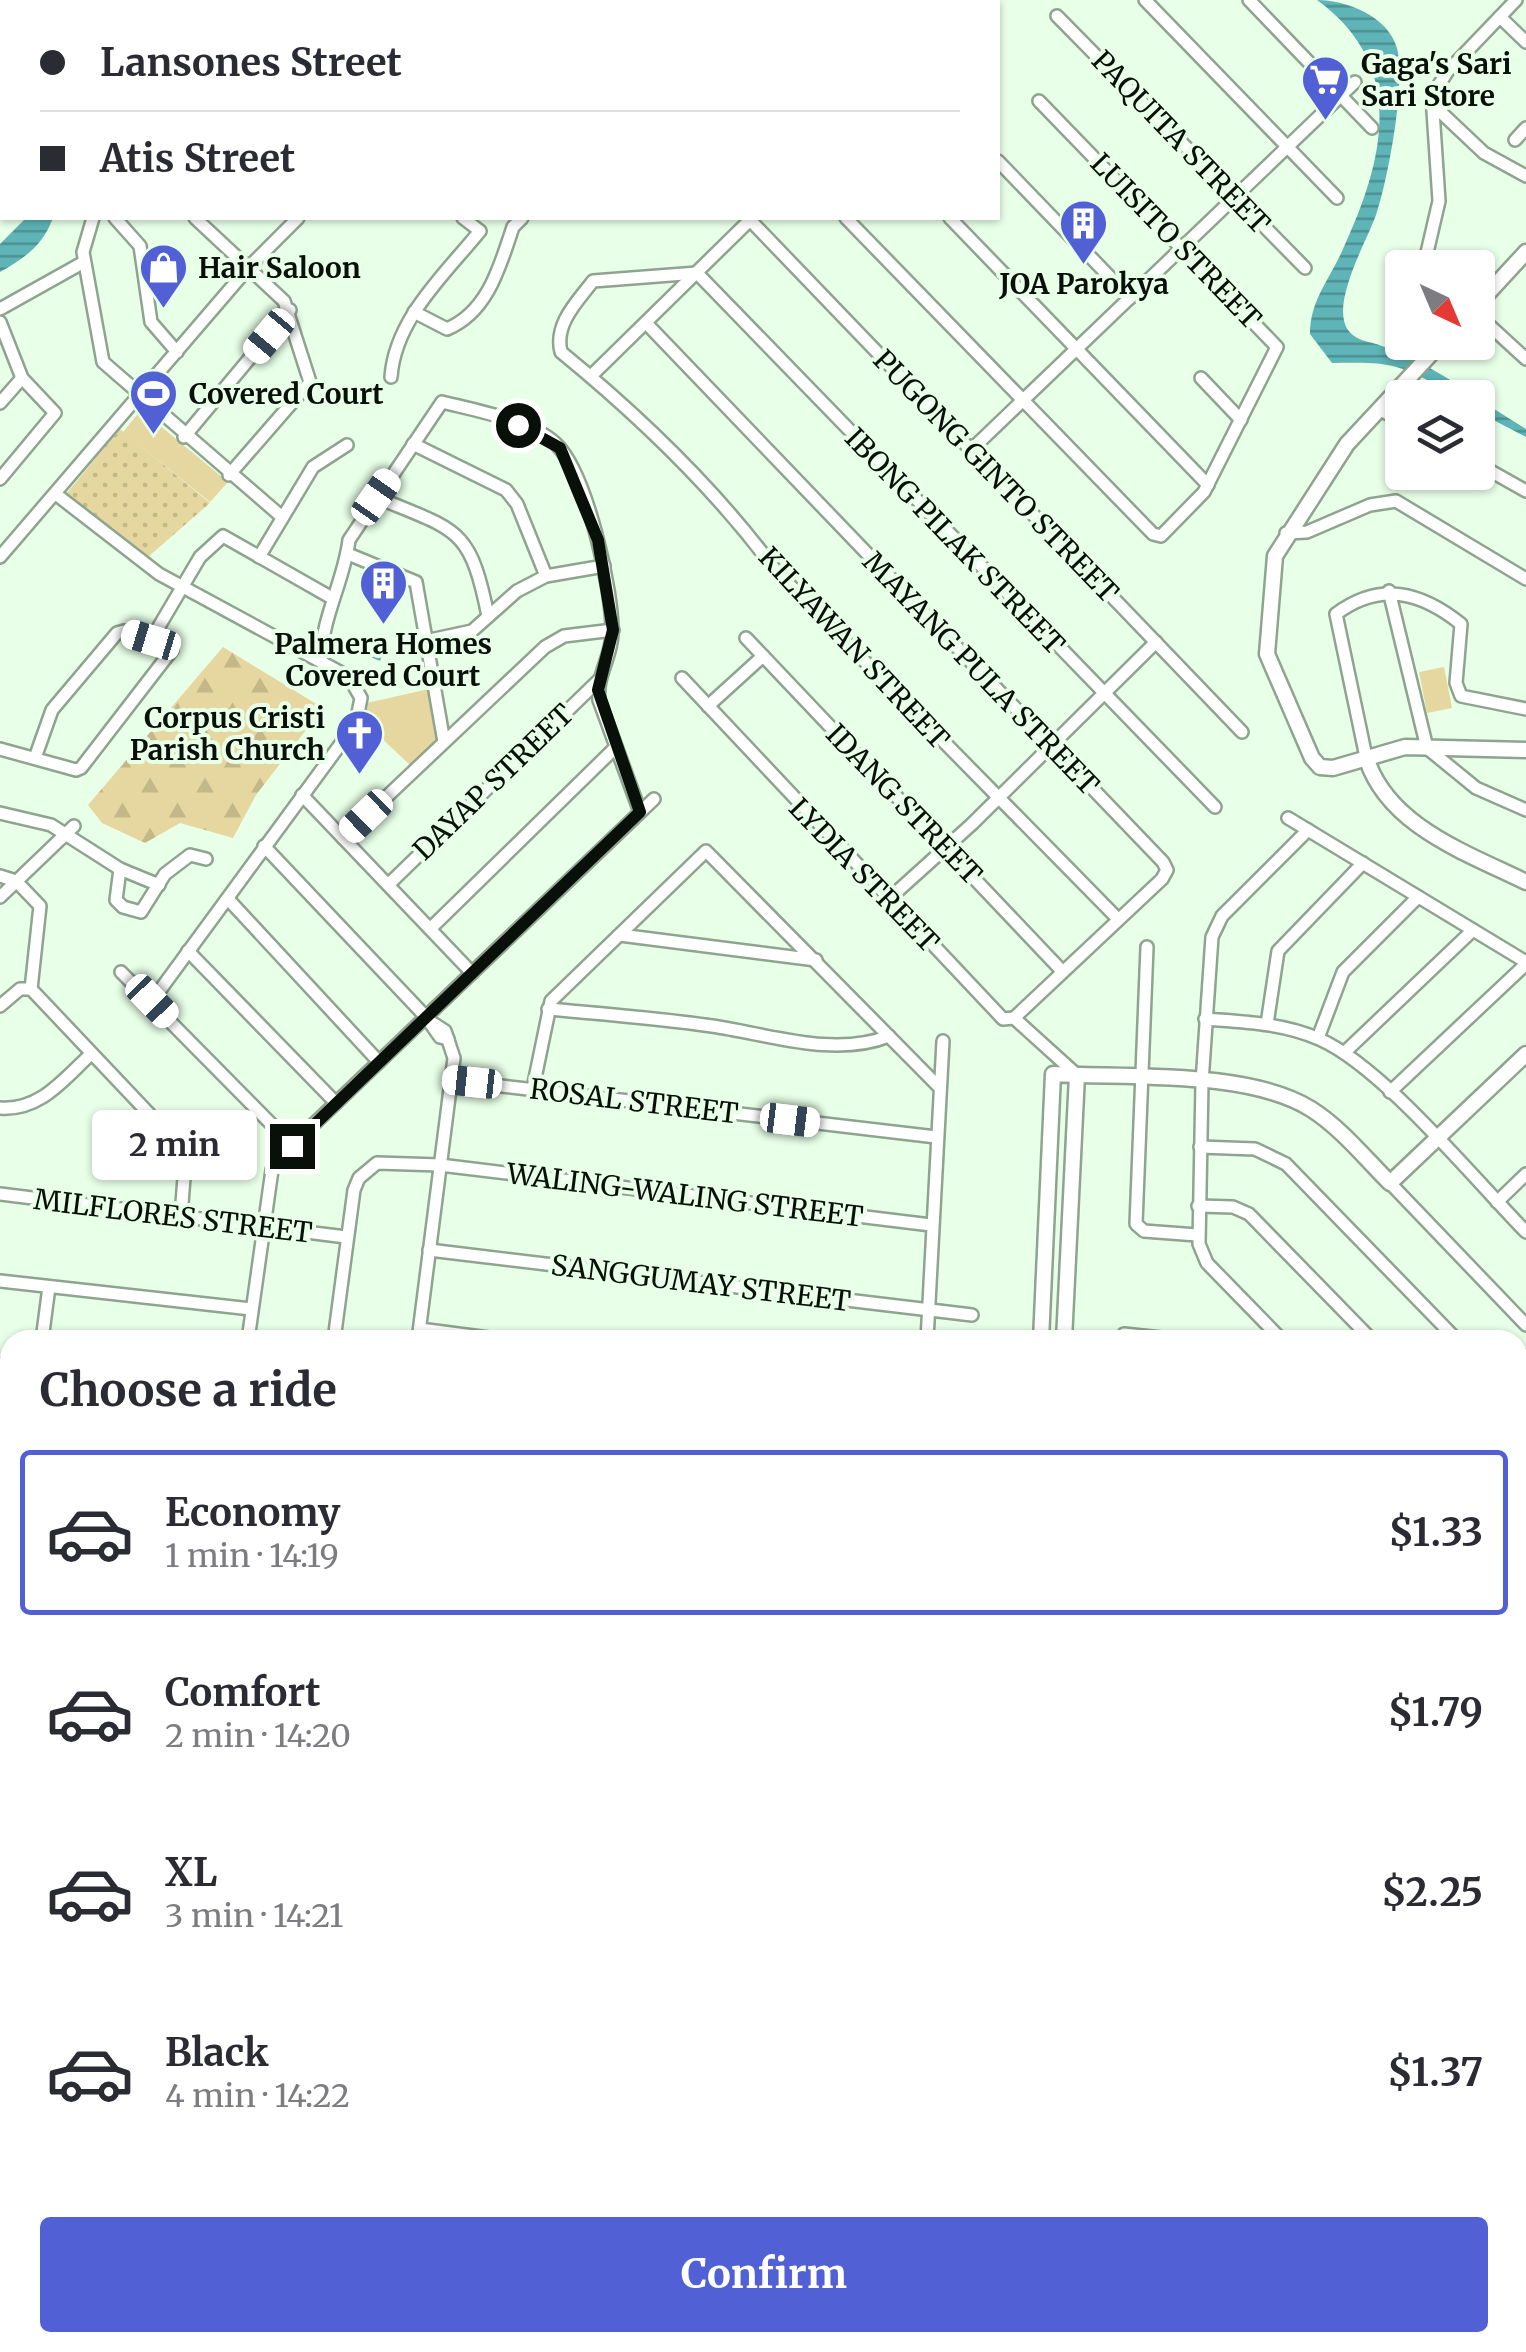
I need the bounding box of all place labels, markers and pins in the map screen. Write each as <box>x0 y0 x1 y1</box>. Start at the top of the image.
place label: Gaga's Sari Sari Store <box>1361 46 1512 114</box>
supermarket icon: Gaga's Sari Sari Store <box>1300 54 1352 122</box>
building icon: JOA Parokya <box>1058 198 1110 266</box>
shop icon: Hair Saloon <box>137 242 189 310</box>
place label: Hair Saloon <box>198 250 361 286</box>
place label: JOA Parokya <box>998 266 1169 302</box>
sports icon: Covered Court <box>128 368 180 436</box>
place label: Covered Court <box>189 376 384 412</box>
building icon: Palmera Homes Covered Court <box>357 558 409 626</box>
place label: Palmera Homes Covered Court <box>274 626 492 694</box>
place label: Corpus Cristi Parish Church <box>130 700 325 768</box>
church icon: Corpus Cristi Parish Church <box>334 708 386 776</box>

